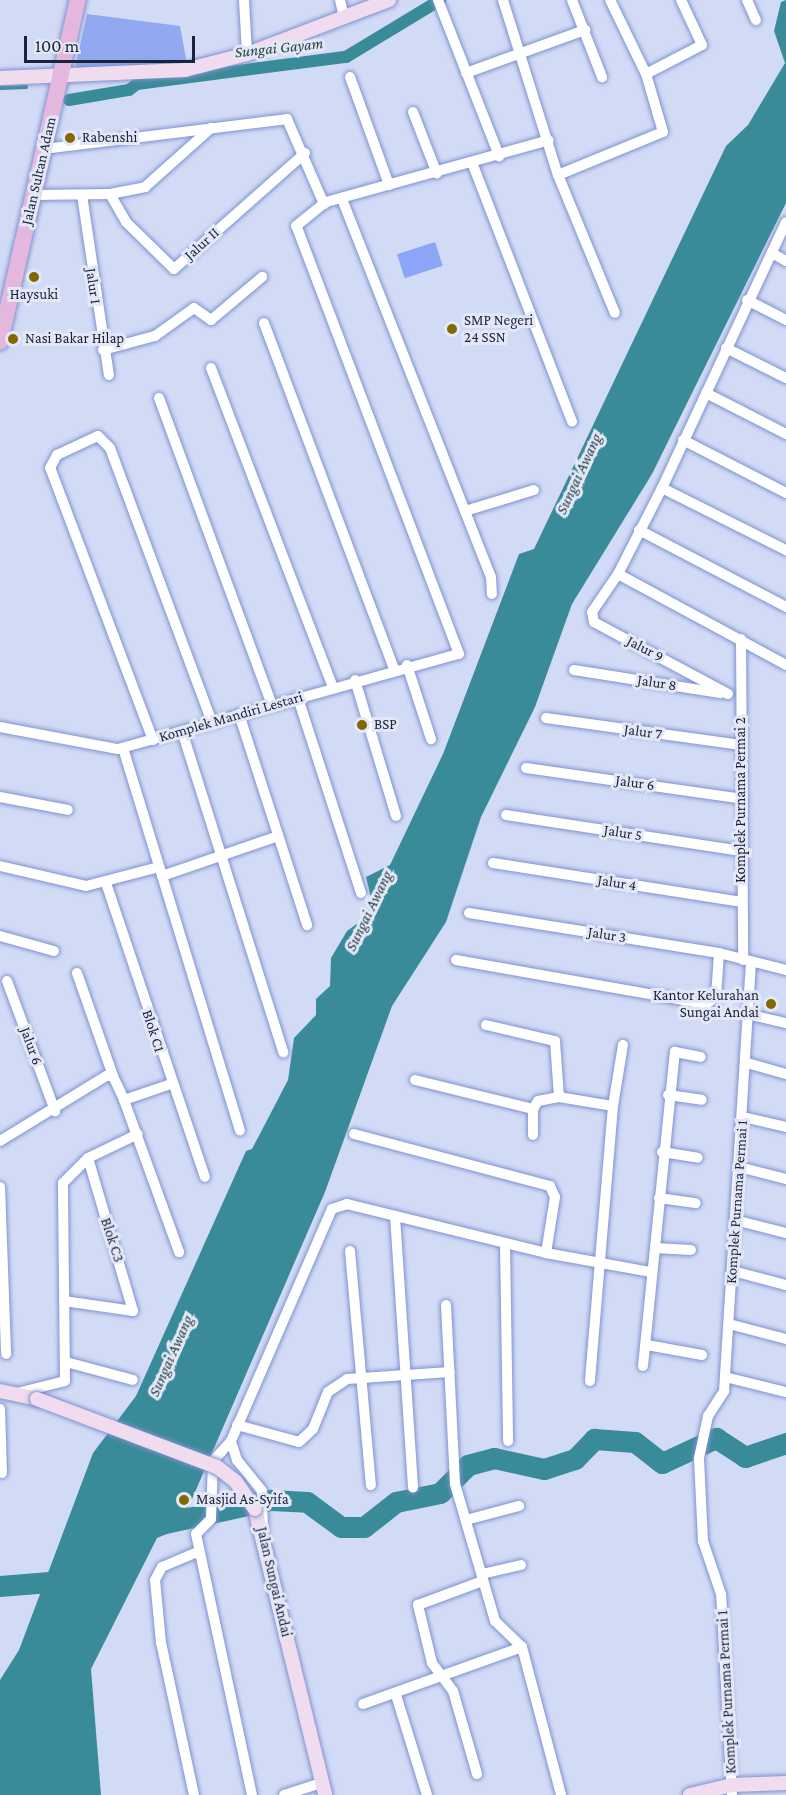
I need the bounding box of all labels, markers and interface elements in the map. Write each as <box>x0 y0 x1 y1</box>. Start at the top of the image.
scale bar <box>27 24 198 62</box>
water label: Sungai Gayam <box>234 34 324 62</box>
text: 100 m <box>35 36 79 56</box>
street label: Jalan Sultan Adam <box>18 115 60 227</box>
place label: Rabenshi <box>82 129 137 147</box>
marker: Rabenshi <box>63 131 77 145</box>
street label: Jalur II <box>181 224 223 264</box>
street label: Jalur I <box>82 267 104 305</box>
marker: Haysuki <box>27 270 41 284</box>
place label: Haysuki <box>10 286 58 304</box>
place label: SMP Negeri 24 SSN <box>464 311 533 346</box>
marker: SMP Negeri 24 SSN <box>445 322 459 336</box>
place label: Nasi Bakar Hilap <box>25 330 124 348</box>
marker: Nasi Bakar Hilap <box>6 332 20 346</box>
water label: Sungai Awang <box>552 430 606 518</box>
street label: Jalur 9 <box>624 632 666 666</box>
street label: Jalur 8 <box>636 671 678 695</box>
street label: Komplek Mandiri Lestari <box>157 688 305 746</box>
place label: BSP <box>374 716 397 734</box>
street label: Komplek Purnama Permai 2 <box>732 717 750 883</box>
marker: BSP <box>355 718 369 732</box>
street label: Jalur 7 <box>623 720 663 744</box>
street label: Jalur 6 <box>614 771 656 795</box>
street label: Jalur 5 <box>603 821 643 845</box>
water label: Sungai Awang <box>341 868 397 954</box>
street label: Jalur 4 <box>596 871 638 895</box>
street label: Jalur 3 <box>587 923 627 947</box>
place label: Kantor Kelurahan Sungai Andai <box>653 986 759 1021</box>
marker: Kantor Kelurahan Sungai Andai <box>764 997 778 1011</box>
street label: Blok C1 <box>138 1008 168 1054</box>
street label: Jalur 6 <box>16 1025 46 1067</box>
street label: Komplek Purnama Permai 1 <box>722 1120 752 1284</box>
street label: Blok C3 <box>96 1216 128 1264</box>
water label: Sungai Awang <box>145 1312 197 1400</box>
place label: Masjid As-Syifa <box>196 1491 289 1509</box>
marker: Masjid As-Syifa <box>177 1493 191 1507</box>
street label: Jalan Sungai Andai <box>253 1525 295 1639</box>
street label: Komplek Purnama Permai 1 <box>714 1610 740 1774</box>

